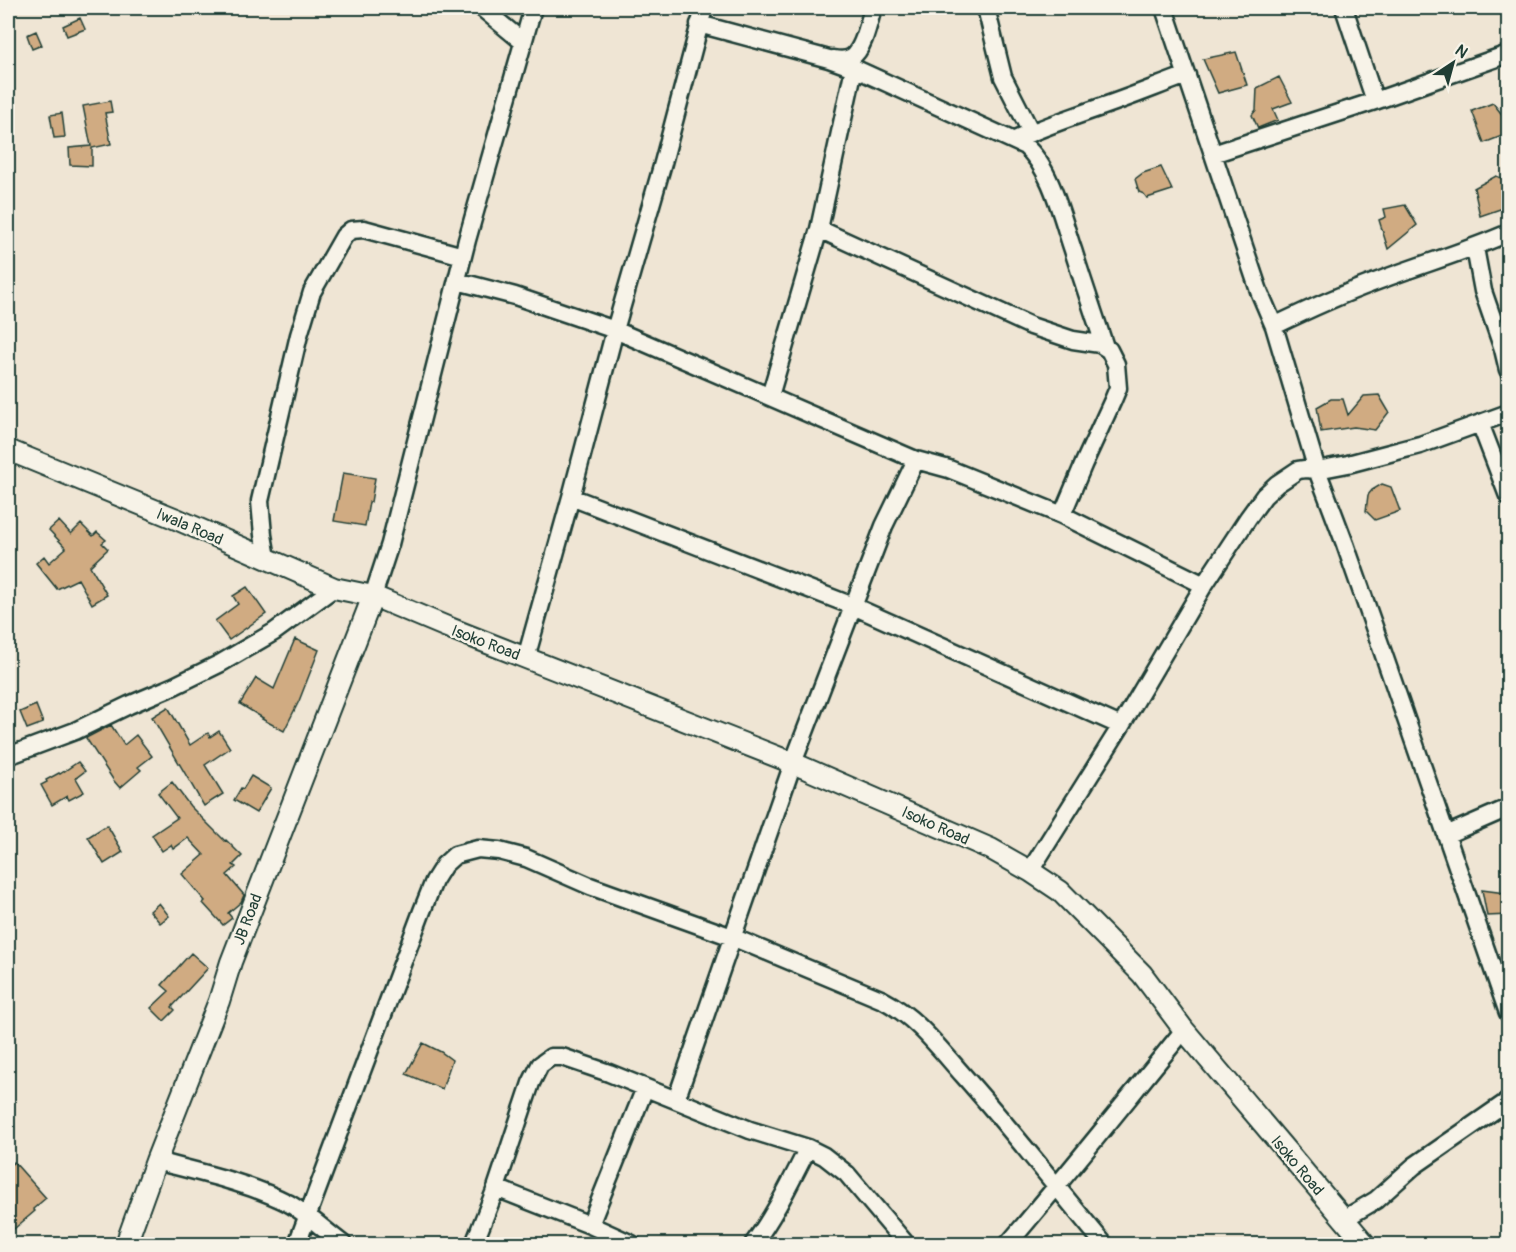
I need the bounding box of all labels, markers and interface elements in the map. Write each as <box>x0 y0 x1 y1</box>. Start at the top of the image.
north arrow <box>1423 33 1483 93</box>
text: N <box>1451 40 1472 63</box>
street label: Iwala Road <box>153 504 226 550</box>
street label: Isoko Road <box>448 621 523 665</box>
street label: Isoko Road <box>899 802 973 850</box>
street label: JB Road <box>229 891 267 948</box>
street label: Isoko Road <box>1266 1132 1328 1200</box>

